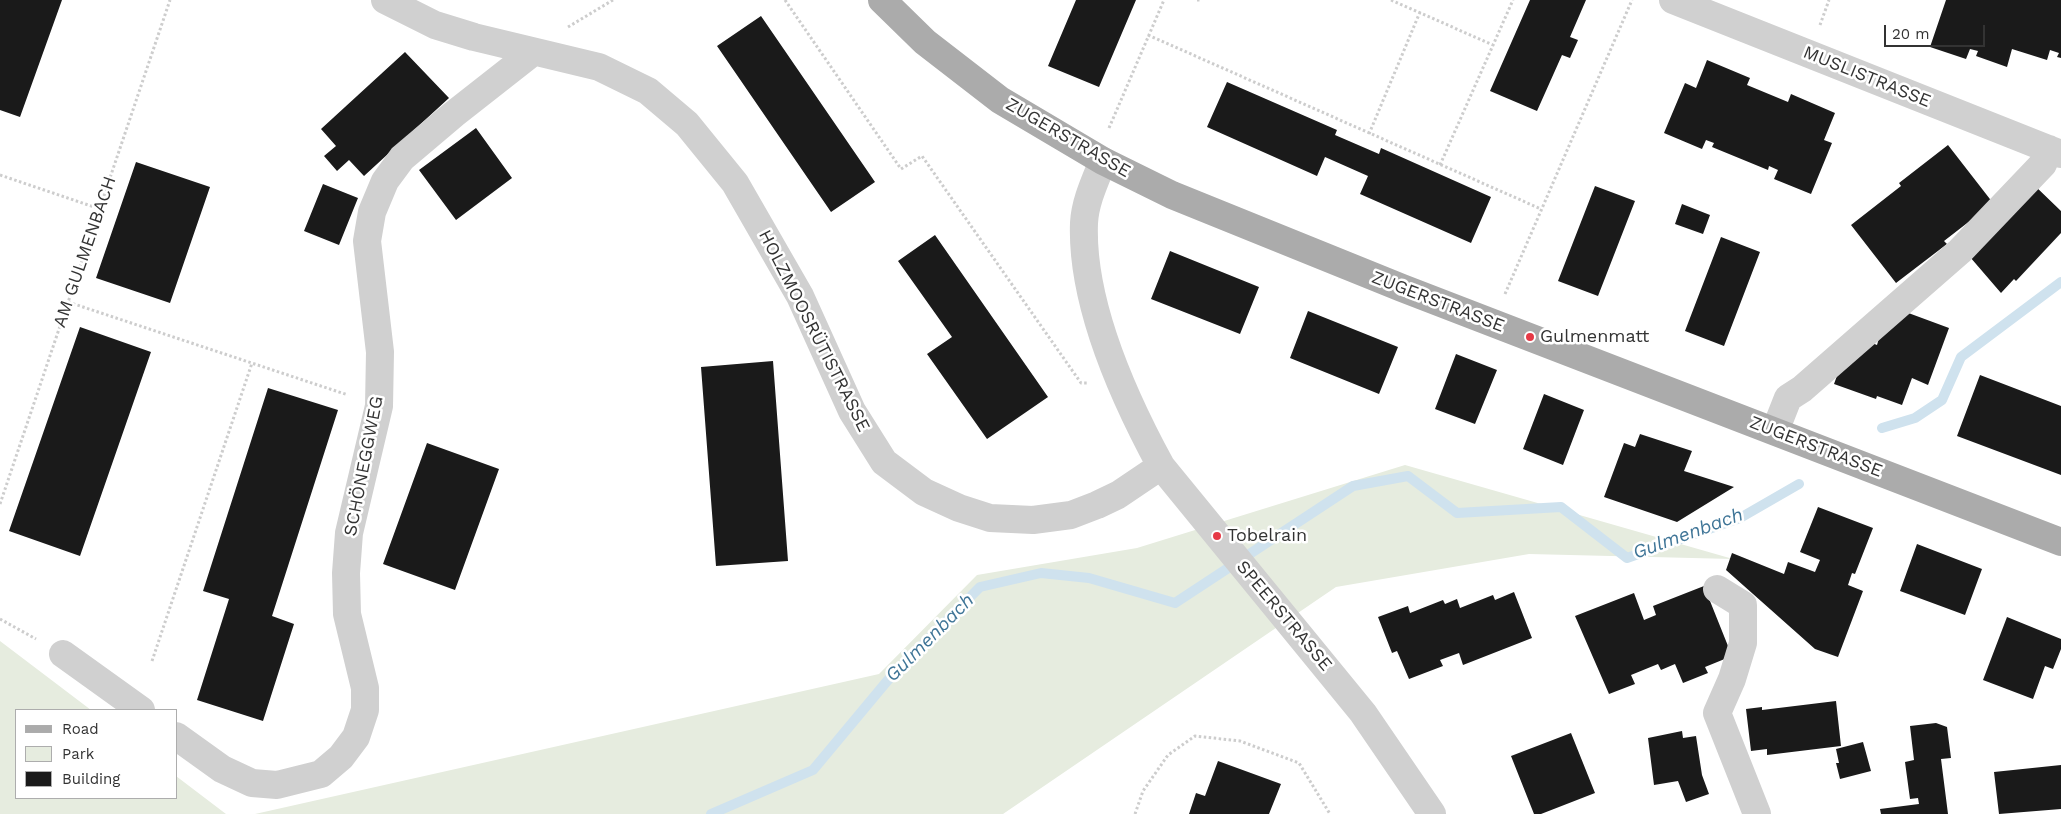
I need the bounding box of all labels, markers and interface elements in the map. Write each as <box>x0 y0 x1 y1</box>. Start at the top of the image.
scale bar <box>1886 15 1987 47</box>
text: 20 m <box>1892 25 1930 43</box>
street label: MUSLISTRASSE <box>1800 42 1934 112</box>
street label: ZUGERSTRASSE <box>1002 93 1134 183</box>
street label: AM GULMENBACH <box>49 173 121 331</box>
street label: HOLZMOOSRÜTISTRASSE <box>754 226 874 436</box>
street label: ZUGERSTRASSE <box>1368 267 1508 337</box>
place label: Gulmenmatt <box>1540 326 1649 348</box>
marker: Gulmenmatt <box>1524 331 1536 343</box>
street label: SCHÖNEGGWEG <box>340 394 388 538</box>
street label: ZUGERSTRASSE <box>1746 412 1886 482</box>
water label: Gulmenbach <box>1630 504 1746 564</box>
place label: Tobelrain <box>1227 525 1307 547</box>
marker: Tobelrain <box>1211 530 1223 542</box>
street label: SPEERSTRASSE <box>1232 556 1336 676</box>
water label: Gulmenbach <box>881 589 979 687</box>
legend <box>15 709 178 799</box>
text: Road <box>62 720 99 738</box>
text: Park <box>62 745 94 763</box>
text: Building <box>62 770 120 788</box>

